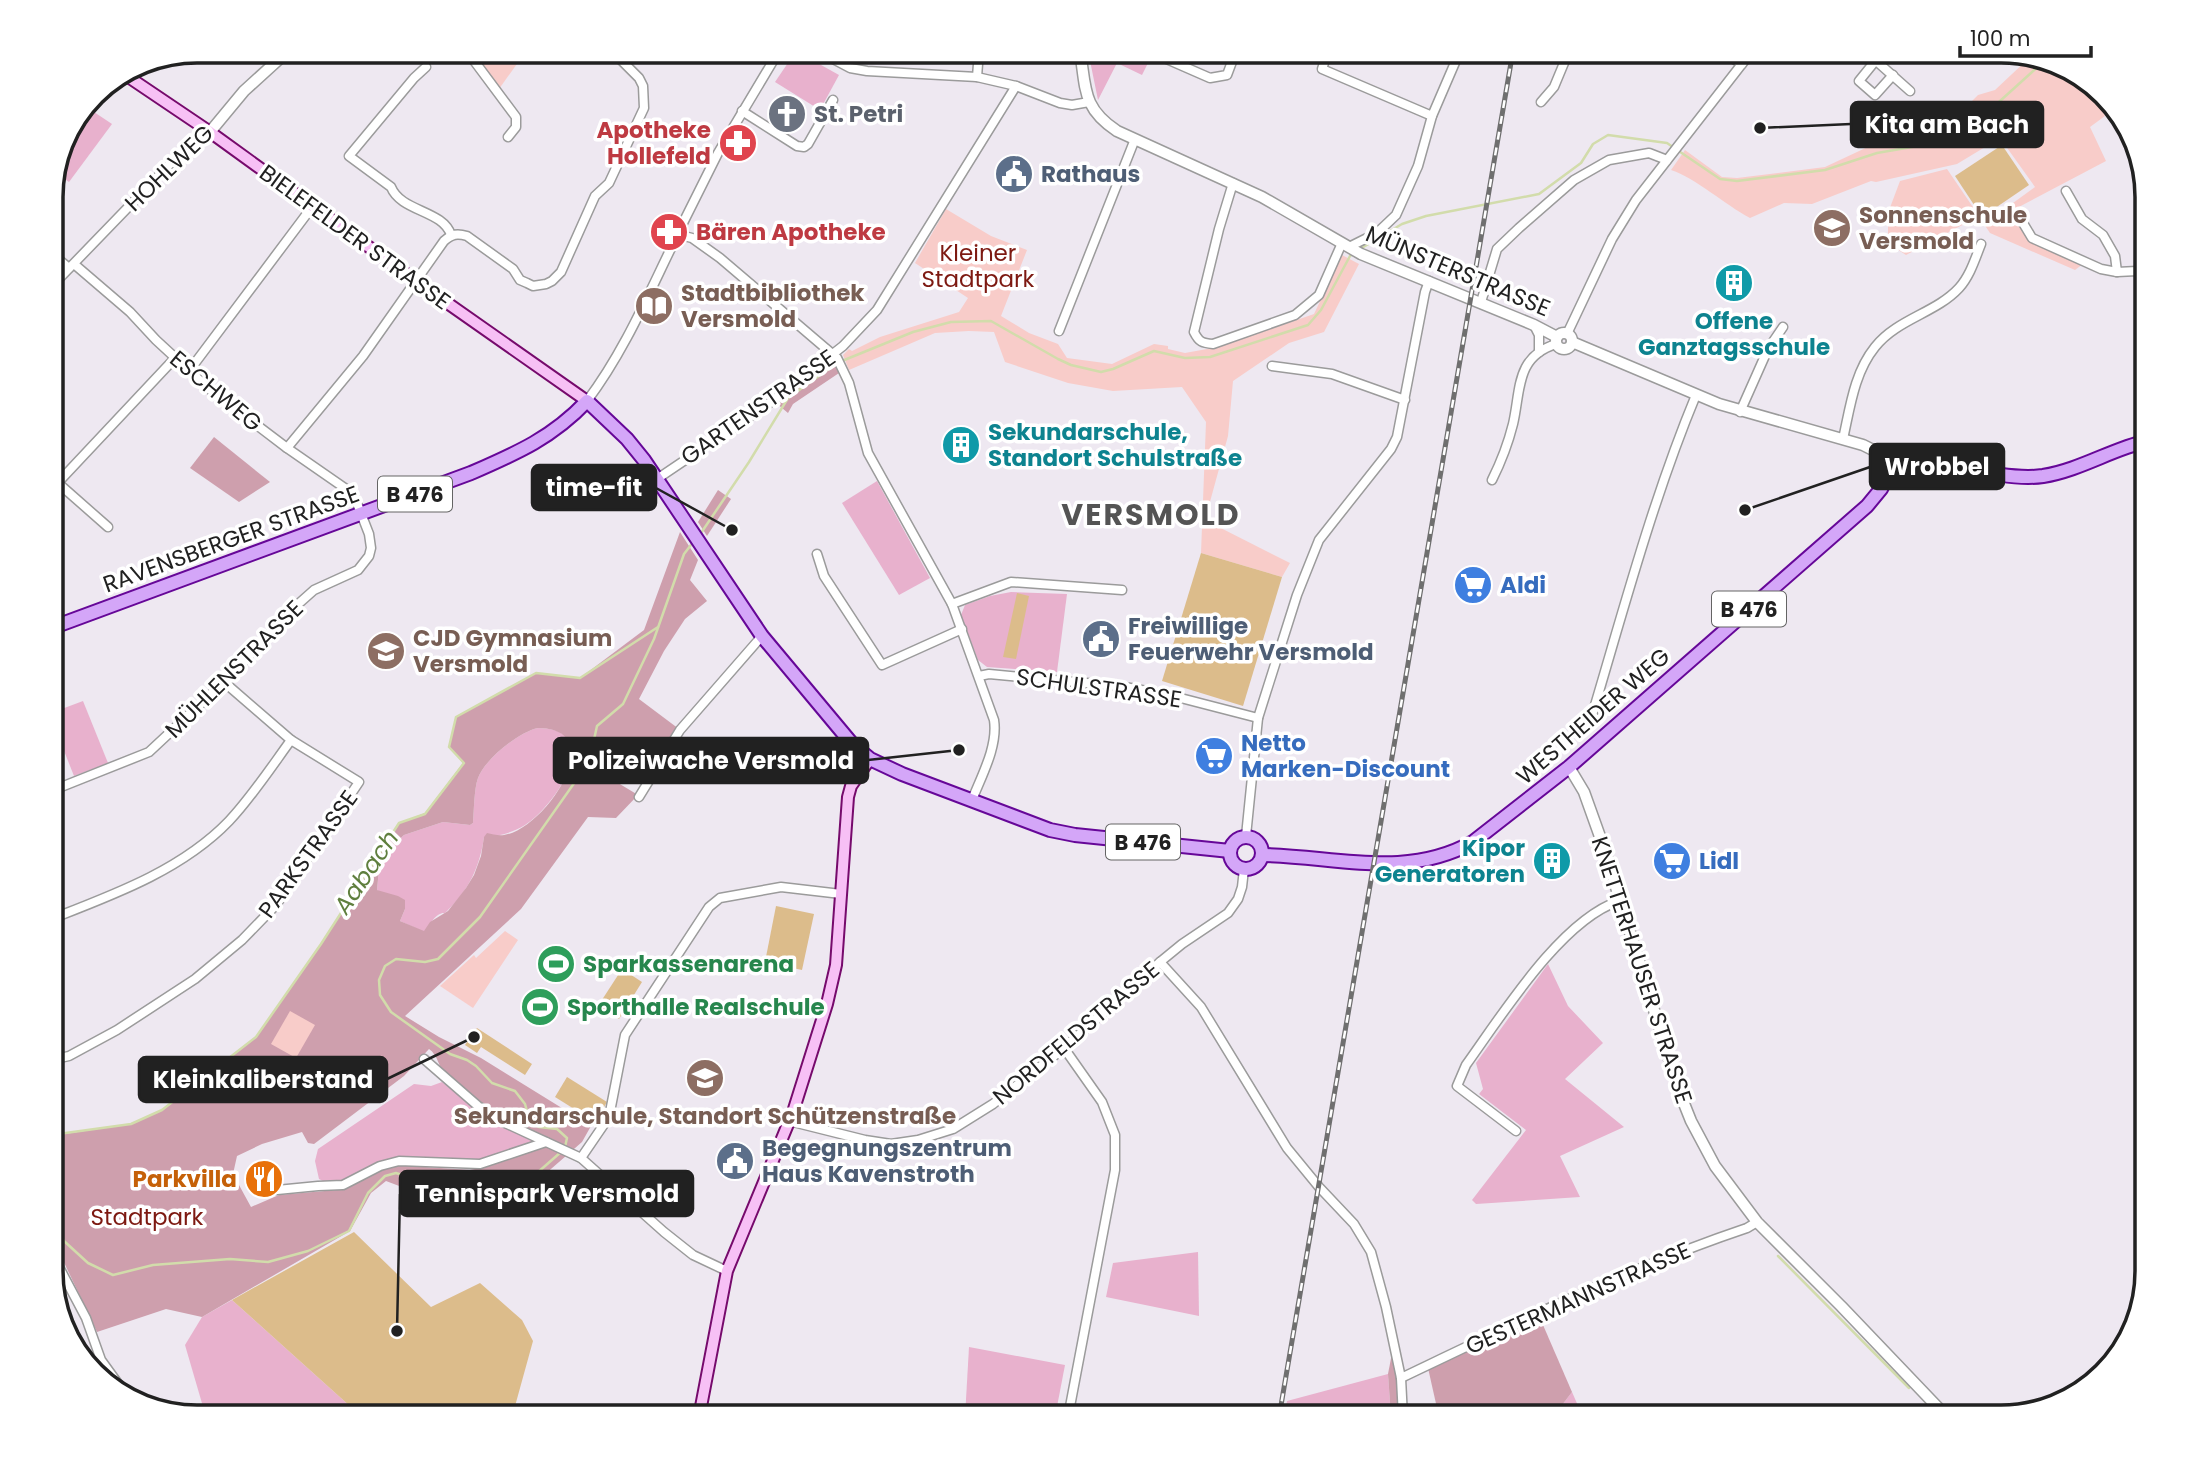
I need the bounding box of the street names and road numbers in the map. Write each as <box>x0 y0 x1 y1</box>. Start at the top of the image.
street label: HOHLWEG <box>118 118 220 218</box>
street label: BIELEFELDER STRASSE <box>253 157 457 317</box>
street label: MÜNSTERSTRASSE <box>1361 218 1555 324</box>
street label: GARTENSTRASSE <box>674 342 842 472</box>
street label: ESCHWEG <box>163 343 269 439</box>
road number: B 476 <box>378 476 452 512</box>
street label: RAVENSBERGER STRASSE <box>98 478 364 600</box>
road number: B 476 <box>1712 592 1786 626</box>
street label: MÜHLENSTRASSE <box>158 593 310 745</box>
street label: WESTHEIDER WEG <box>1509 640 1677 792</box>
street label: SCHULSTRASSE <box>1014 661 1184 715</box>
street label: PARKSTRASSE <box>251 784 365 924</box>
road number: B 476 <box>1106 824 1180 860</box>
street label: KNETTERHAUSER STRASSE <box>1584 832 1700 1108</box>
street label: NORDFELDSTRASSE <box>986 954 1166 1112</box>
street label: GESTERMANNSTRASSE <box>1460 1234 1696 1362</box>

